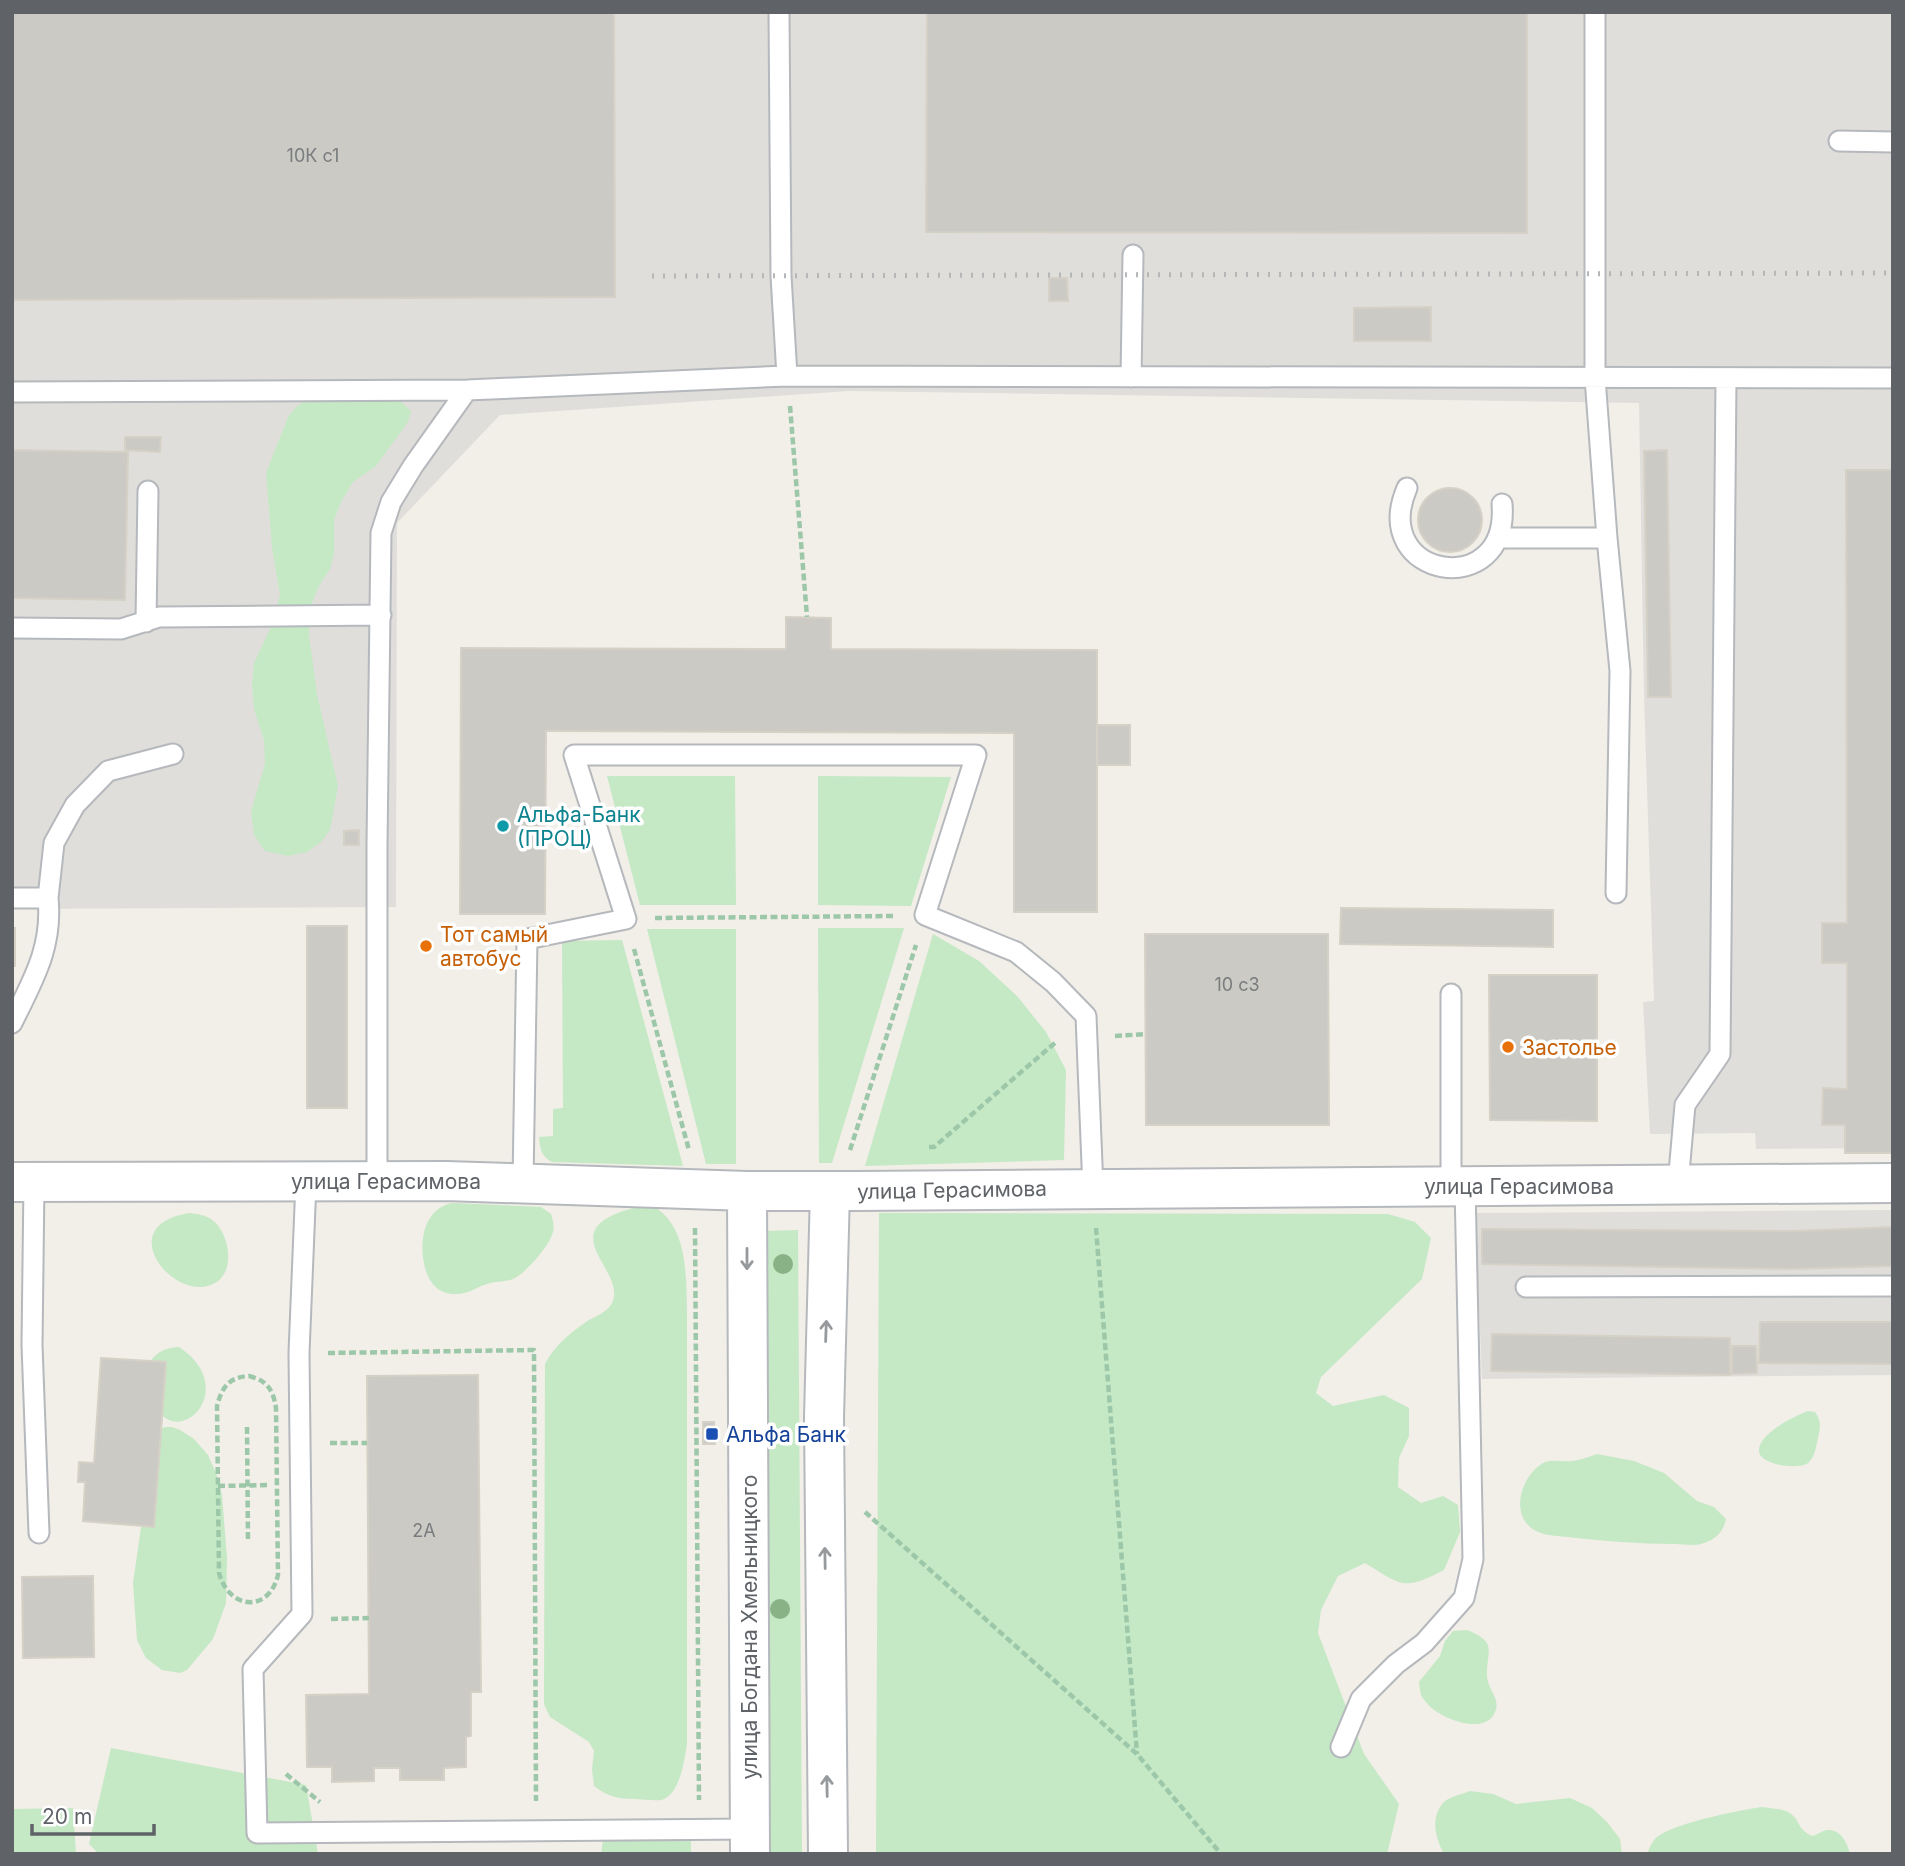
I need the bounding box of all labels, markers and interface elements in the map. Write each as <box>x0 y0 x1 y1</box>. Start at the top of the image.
house number: 10К с1 <box>287 145 339 166</box>
place label: Альфа-Банк (ПРОЦ) <box>517 802 641 851</box>
marker: Альфа-Банк (ПРОЦ) <box>495 818 511 834</box>
place label: Тот самый автобус <box>440 922 548 971</box>
marker: Тот самый автобус <box>418 938 434 954</box>
house number: 10 с3 <box>1214 974 1260 995</box>
place label: Застолье <box>1522 1035 1617 1060</box>
marker: Застолье <box>1500 1039 1516 1055</box>
street label: улица Герасимова <box>291 1169 481 1194</box>
street label: улица Герасимова <box>1424 1174 1614 1199</box>
street label: улица Герасимова <box>857 1176 1047 1204</box>
one-way arrow <box>740 1247 754 1270</box>
one-way arrow <box>820 1319 833 1342</box>
place label: Альфа Банк <box>726 1422 846 1447</box>
marker: Альфа Банк <box>704 1426 720 1442</box>
street label: улица Богдана Хмельницкого <box>737 1475 762 1779</box>
house number: 2А <box>412 1520 436 1541</box>
one-way arrow <box>818 1547 832 1570</box>
one-way arrow <box>820 1774 834 1797</box>
scale bar <box>32 1792 154 1836</box>
text: 20 m <box>42 1804 92 1829</box>

